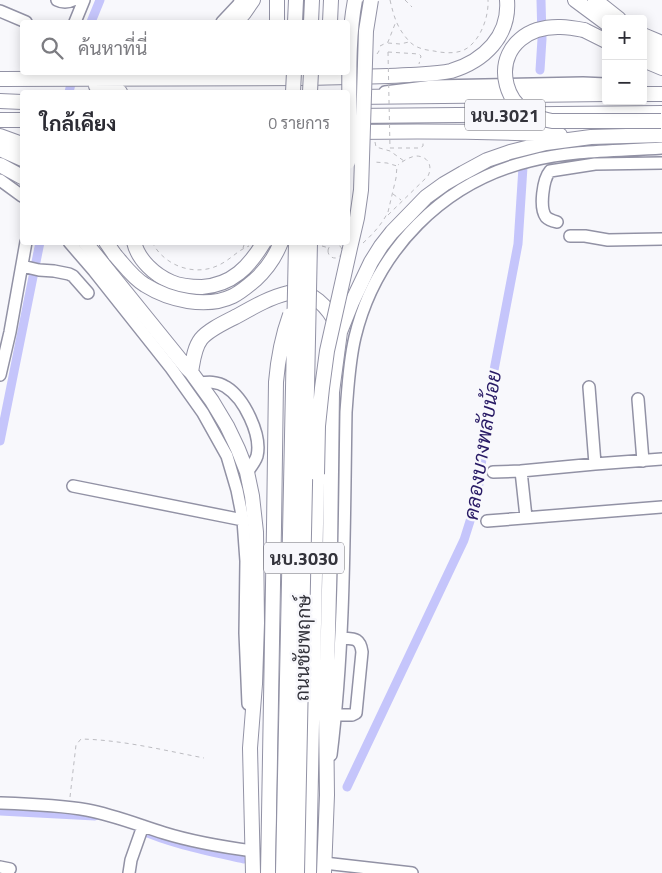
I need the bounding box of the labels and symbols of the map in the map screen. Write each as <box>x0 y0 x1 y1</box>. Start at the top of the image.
road number: นบ.3021 <box>465 100 545 130</box>
water label: คลองบางพลับน้อย <box>455 367 509 522</box>
road number: นบ.3030 <box>264 542 344 574</box>
street label: ถนนชัยพฤกษ์ <box>287 594 317 701</box>

